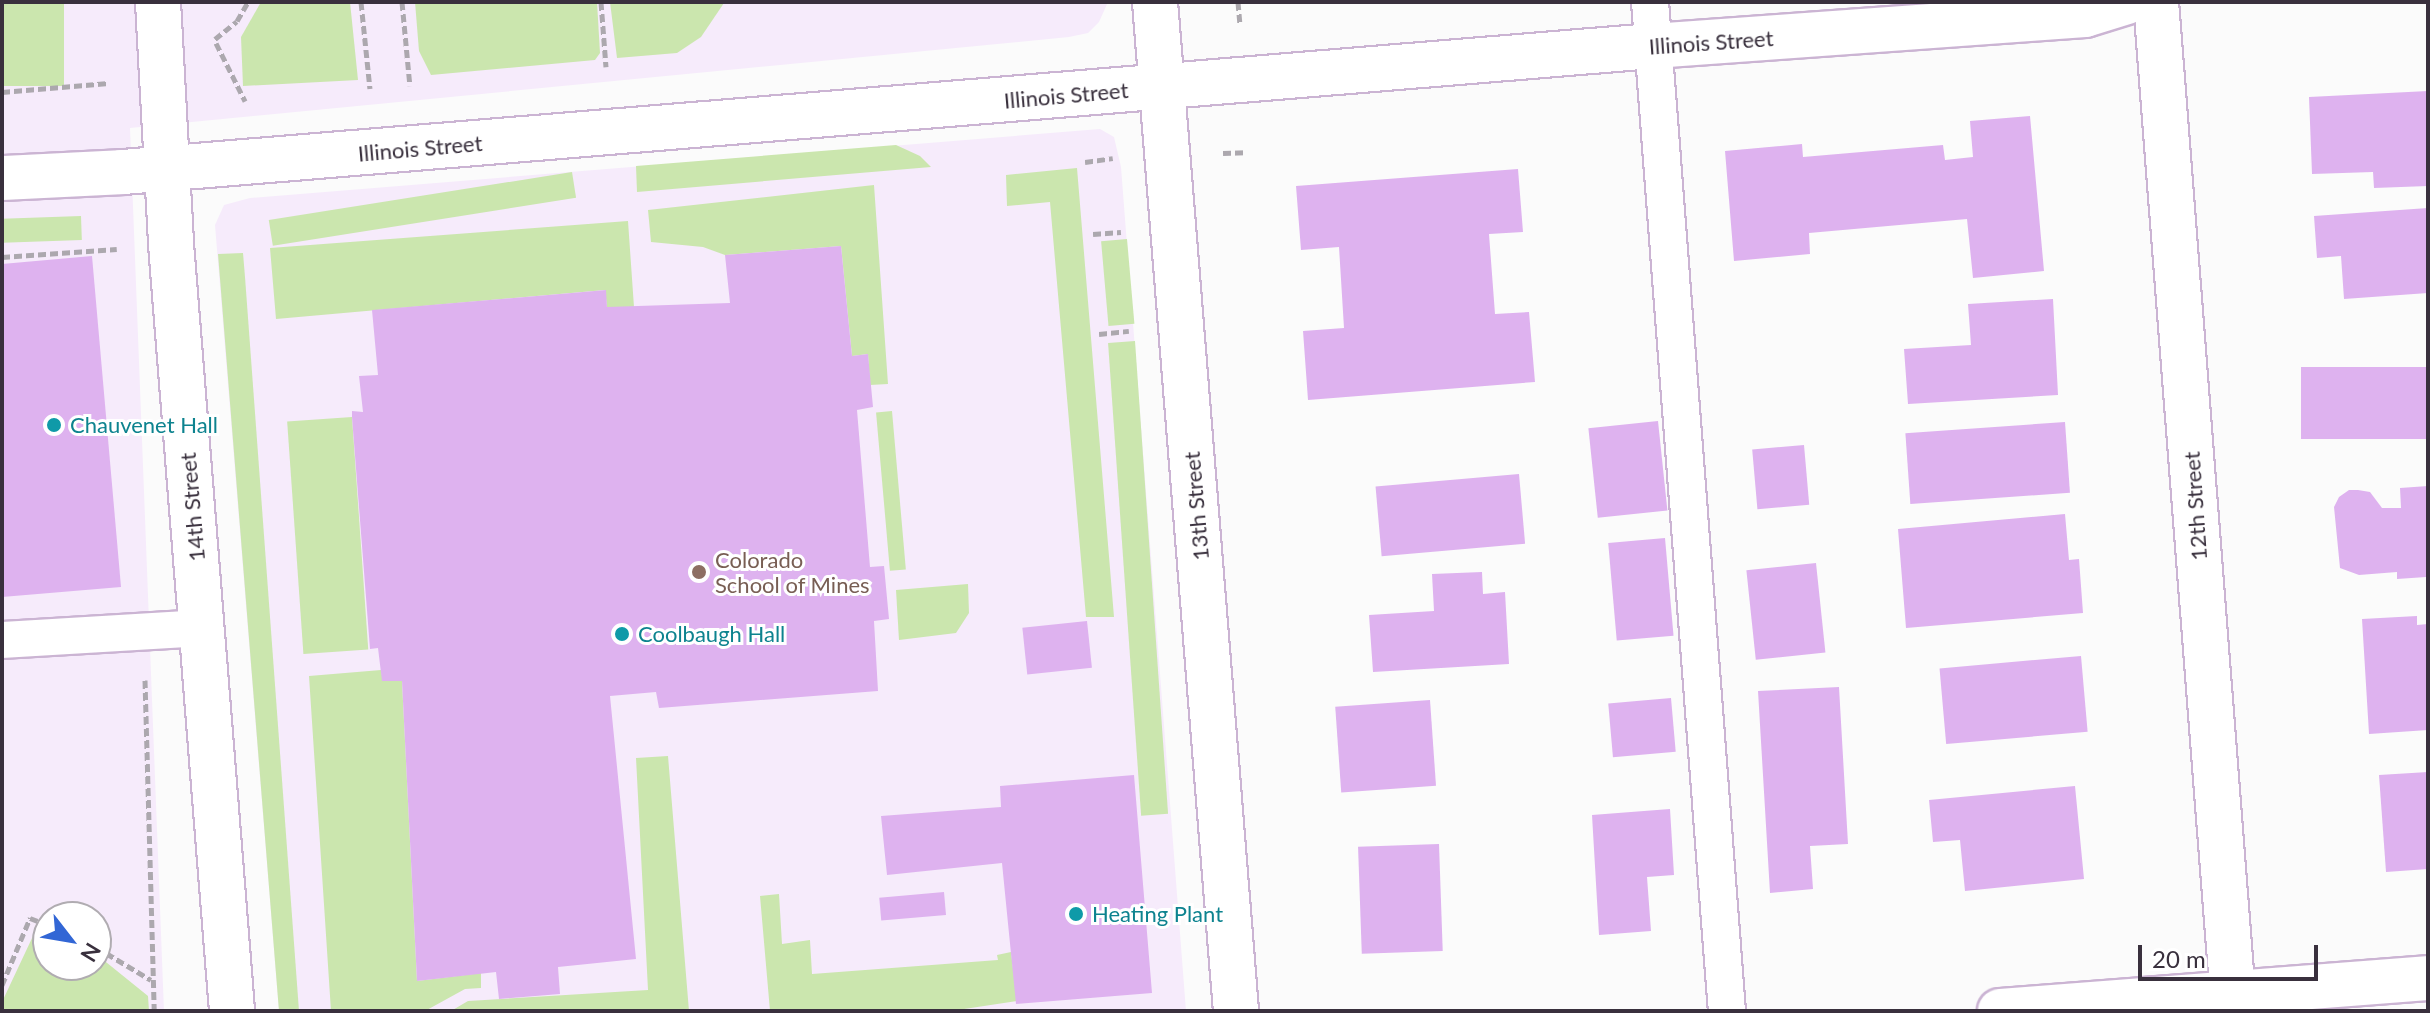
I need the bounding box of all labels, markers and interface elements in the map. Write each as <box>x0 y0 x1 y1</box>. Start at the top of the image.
street label: Illinois Street <box>1648 24 1774 60</box>
street label: Illinois Street <box>1003 76 1129 114</box>
street label: Illinois Street <box>357 129 483 167</box>
place label: Chauvenet Hall <box>70 412 218 438</box>
marker: Chauvenet Hall <box>45 416 63 434</box>
street label: 13th Street <box>1178 450 1214 562</box>
street label: 14th Street <box>174 451 210 563</box>
street label: 12th Street <box>2178 451 2212 561</box>
place label: Colorado School of Mines <box>715 546 870 598</box>
marker: Colorado School of Mines <box>690 563 708 581</box>
place label: Coolbaugh Hall <box>638 621 785 647</box>
marker: Coolbaugh Hall <box>613 625 631 643</box>
north arrow <box>32 901 112 981</box>
place label: Heating Plant <box>1092 901 1223 927</box>
marker: Heating Plant <box>1067 905 1085 923</box>
scale bar <box>2142 929 2322 979</box>
text: N <box>75 938 107 967</box>
text: 20 m <box>2152 944 2206 973</box>

